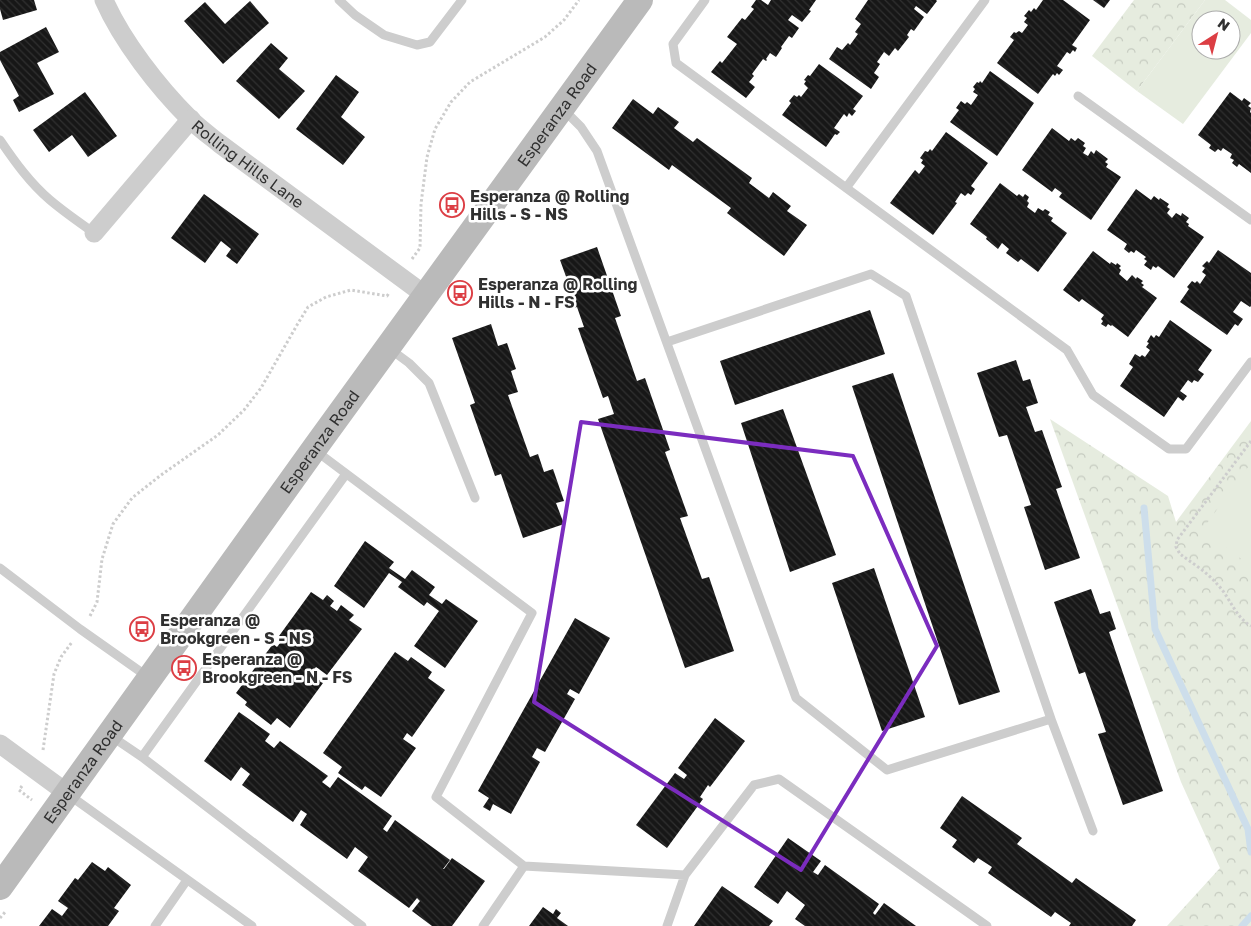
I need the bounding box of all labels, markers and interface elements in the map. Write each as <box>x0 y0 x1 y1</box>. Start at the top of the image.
north arrow <box>1191 10 1241 60</box>
text: N <box>1215 14 1233 34</box>
street label: Esperanza Road <box>513 59 601 170</box>
street label: Rolling Hills Lane <box>188 115 308 213</box>
place label: Esperanza @ Rolling Hills - S - NS <box>470 186 629 224</box>
bus stop icon: Esperanza @ Rolling Hills - S - NS <box>439 192 465 218</box>
place label: Esperanza @ Rolling Hills - N - FS <box>478 274 637 312</box>
bus stop icon: Esperanza @ Rolling Hills - N - FS <box>447 280 473 306</box>
street label: Esperanza Road <box>275 386 364 497</box>
place label: Esperanza @ Brookgreen - S - NS <box>160 610 312 648</box>
bus stop icon: Esperanza @ Brookgreen - S - NS <box>129 616 155 642</box>
place label: Esperanza @ Brookgreen - N - FS <box>202 649 353 687</box>
bus stop icon: Esperanza @ Brookgreen - N - FS <box>171 655 197 681</box>
street label: Esperanza Road <box>39 716 127 827</box>

